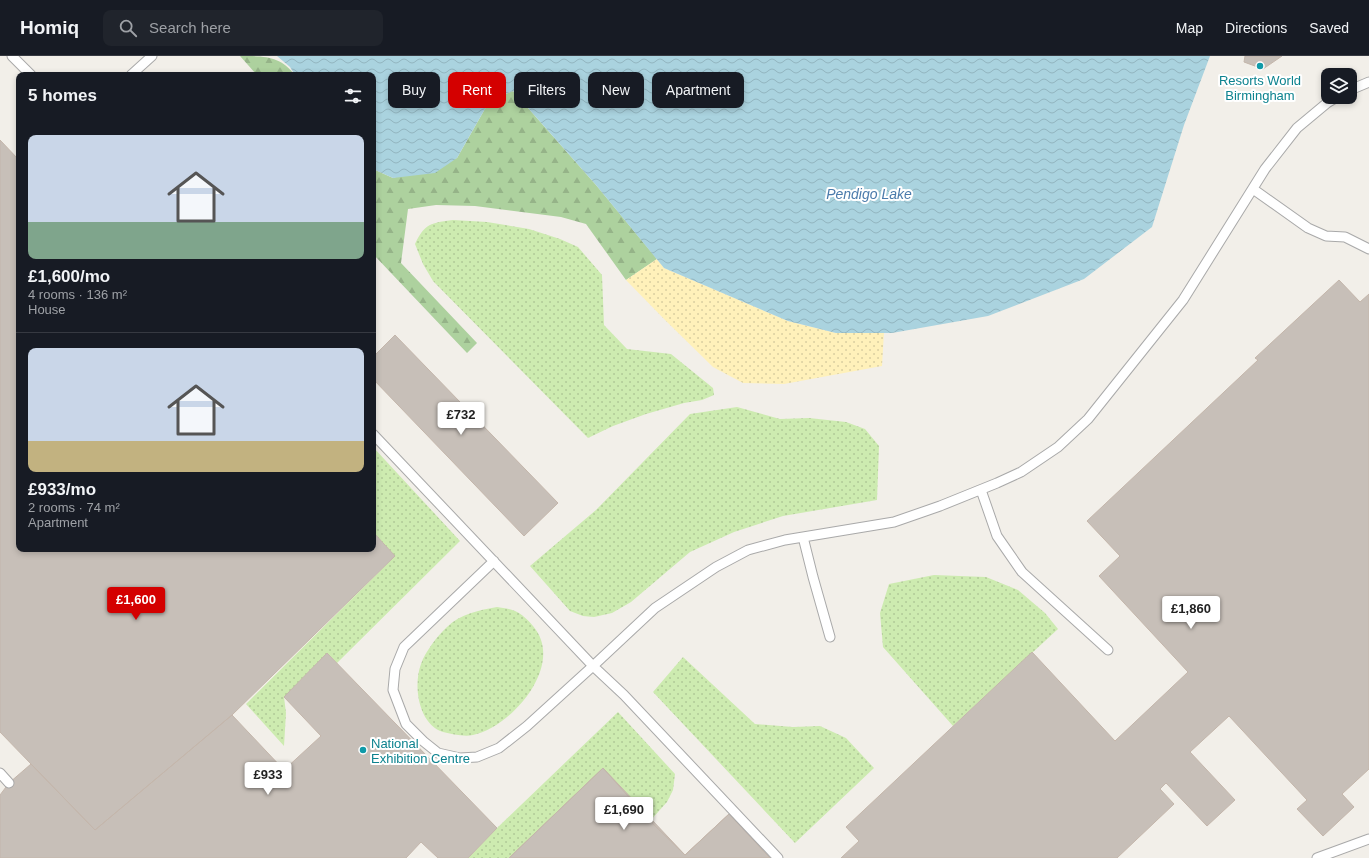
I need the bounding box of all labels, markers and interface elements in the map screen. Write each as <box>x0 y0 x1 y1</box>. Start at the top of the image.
search box <box>103 10 383 46</box>
text: Homiq <box>20 17 79 38</box>
icon: search <box>117 17 139 39</box>
text: Search here <box>149 19 231 36</box>
text: Map <box>1176 20 1203 36</box>
text: Directions <box>1225 20 1287 36</box>
text: Saved <box>1309 20 1349 36</box>
marker: Resorts World Birmingham <box>1255 61 1265 71</box>
map controls <box>1321 68 1357 104</box>
button: layers <box>1321 68 1357 104</box>
chip: Buy <box>388 72 440 108</box>
chip: Rent <box>448 72 506 108</box>
chip: Filters <box>514 72 580 108</box>
chip: New <box>588 72 644 108</box>
chip: Apartment <box>652 72 744 108</box>
place label: Resorts World Birmingham <box>1219 73 1301 103</box>
icon: filters <box>342 85 364 107</box>
text: 5 homes <box>28 86 97 105</box>
icon: home <box>160 161 232 233</box>
water label: Pendigo Lake <box>826 186 912 202</box>
text: £1,600/mo <box>28 267 110 286</box>
text: 4 rooms · 136 m² <box>28 287 127 302</box>
text: House <box>28 302 66 317</box>
icon: home <box>160 374 232 446</box>
pin: £732 <box>437 402 485 436</box>
text: £732 <box>447 407 475 422</box>
text: £933/mo <box>28 480 96 499</box>
text: 2 rooms · 74 m² <box>28 500 120 515</box>
text: Apartment <box>28 515 88 530</box>
pin: £1,600 <box>103 587 169 621</box>
text: £1,600 <box>116 592 156 607</box>
pin: £1,860 <box>1158 596 1224 630</box>
text: £1,860 <box>1171 601 1211 616</box>
place label: National Exhibition Centre <box>371 736 470 766</box>
marker: National Exhibition Centre <box>358 745 368 755</box>
pin: £933 <box>244 762 292 796</box>
text: £933 <box>254 767 282 782</box>
pin: £1,690 <box>591 797 657 831</box>
text: £1,690 <box>604 802 644 817</box>

